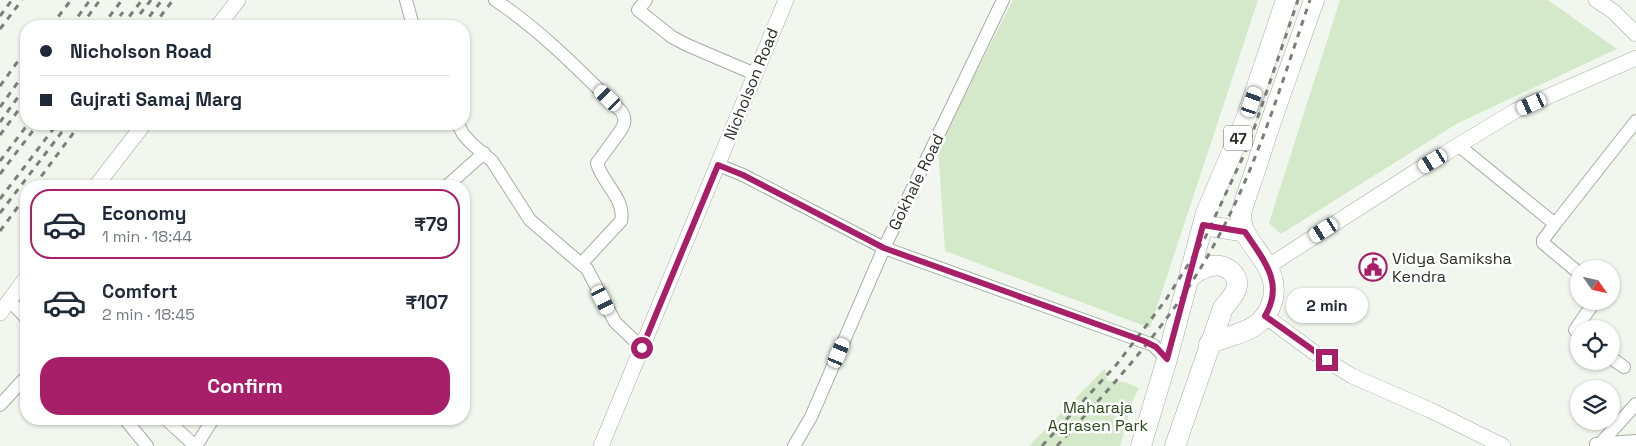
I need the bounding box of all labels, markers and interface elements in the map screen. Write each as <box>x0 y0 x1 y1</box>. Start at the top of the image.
street label: Nicholson Road <box>719 25 783 143</box>
text: Nicholson Road <box>70 39 212 64</box>
car <box>591 82 624 114</box>
car <box>1240 85 1263 119</box>
text: Gujrati Samaj Marg <box>70 87 242 112</box>
car <box>1515 91 1548 117</box>
road number: 47 <box>1224 126 1252 150</box>
street label: Gokhale Road <box>884 130 948 234</box>
car <box>1416 147 1449 175</box>
text: Economy <box>102 201 186 226</box>
icon: car <box>42 202 87 247</box>
text: ₹79 <box>414 212 448 237</box>
car <box>1307 216 1340 244</box>
text: 1 min · 18:44 <box>102 226 192 247</box>
place label: Vidya Samiksha Kendra <box>1392 248 1512 287</box>
public building icon: Vidya Samiksha Kendra <box>1358 252 1388 282</box>
north arrow <box>1570 260 1620 310</box>
map controls <box>1570 260 1620 430</box>
text: Comfort <box>102 279 178 304</box>
icon: car <box>42 280 87 325</box>
car <box>589 283 616 317</box>
callout: 2 min <box>1286 288 1368 322</box>
text: ₹107 <box>405 290 448 315</box>
text: 2 min <box>1306 295 1348 316</box>
text: 2 min · 18:45 <box>102 304 195 325</box>
button: locate <box>1570 320 1620 370</box>
car <box>826 336 851 370</box>
route start <box>631 337 653 359</box>
route end <box>1316 349 1338 371</box>
button: Confirm <box>40 357 450 415</box>
button: layers <box>1570 380 1620 430</box>
park label: Maharaja Agrasen Park <box>1048 397 1149 436</box>

